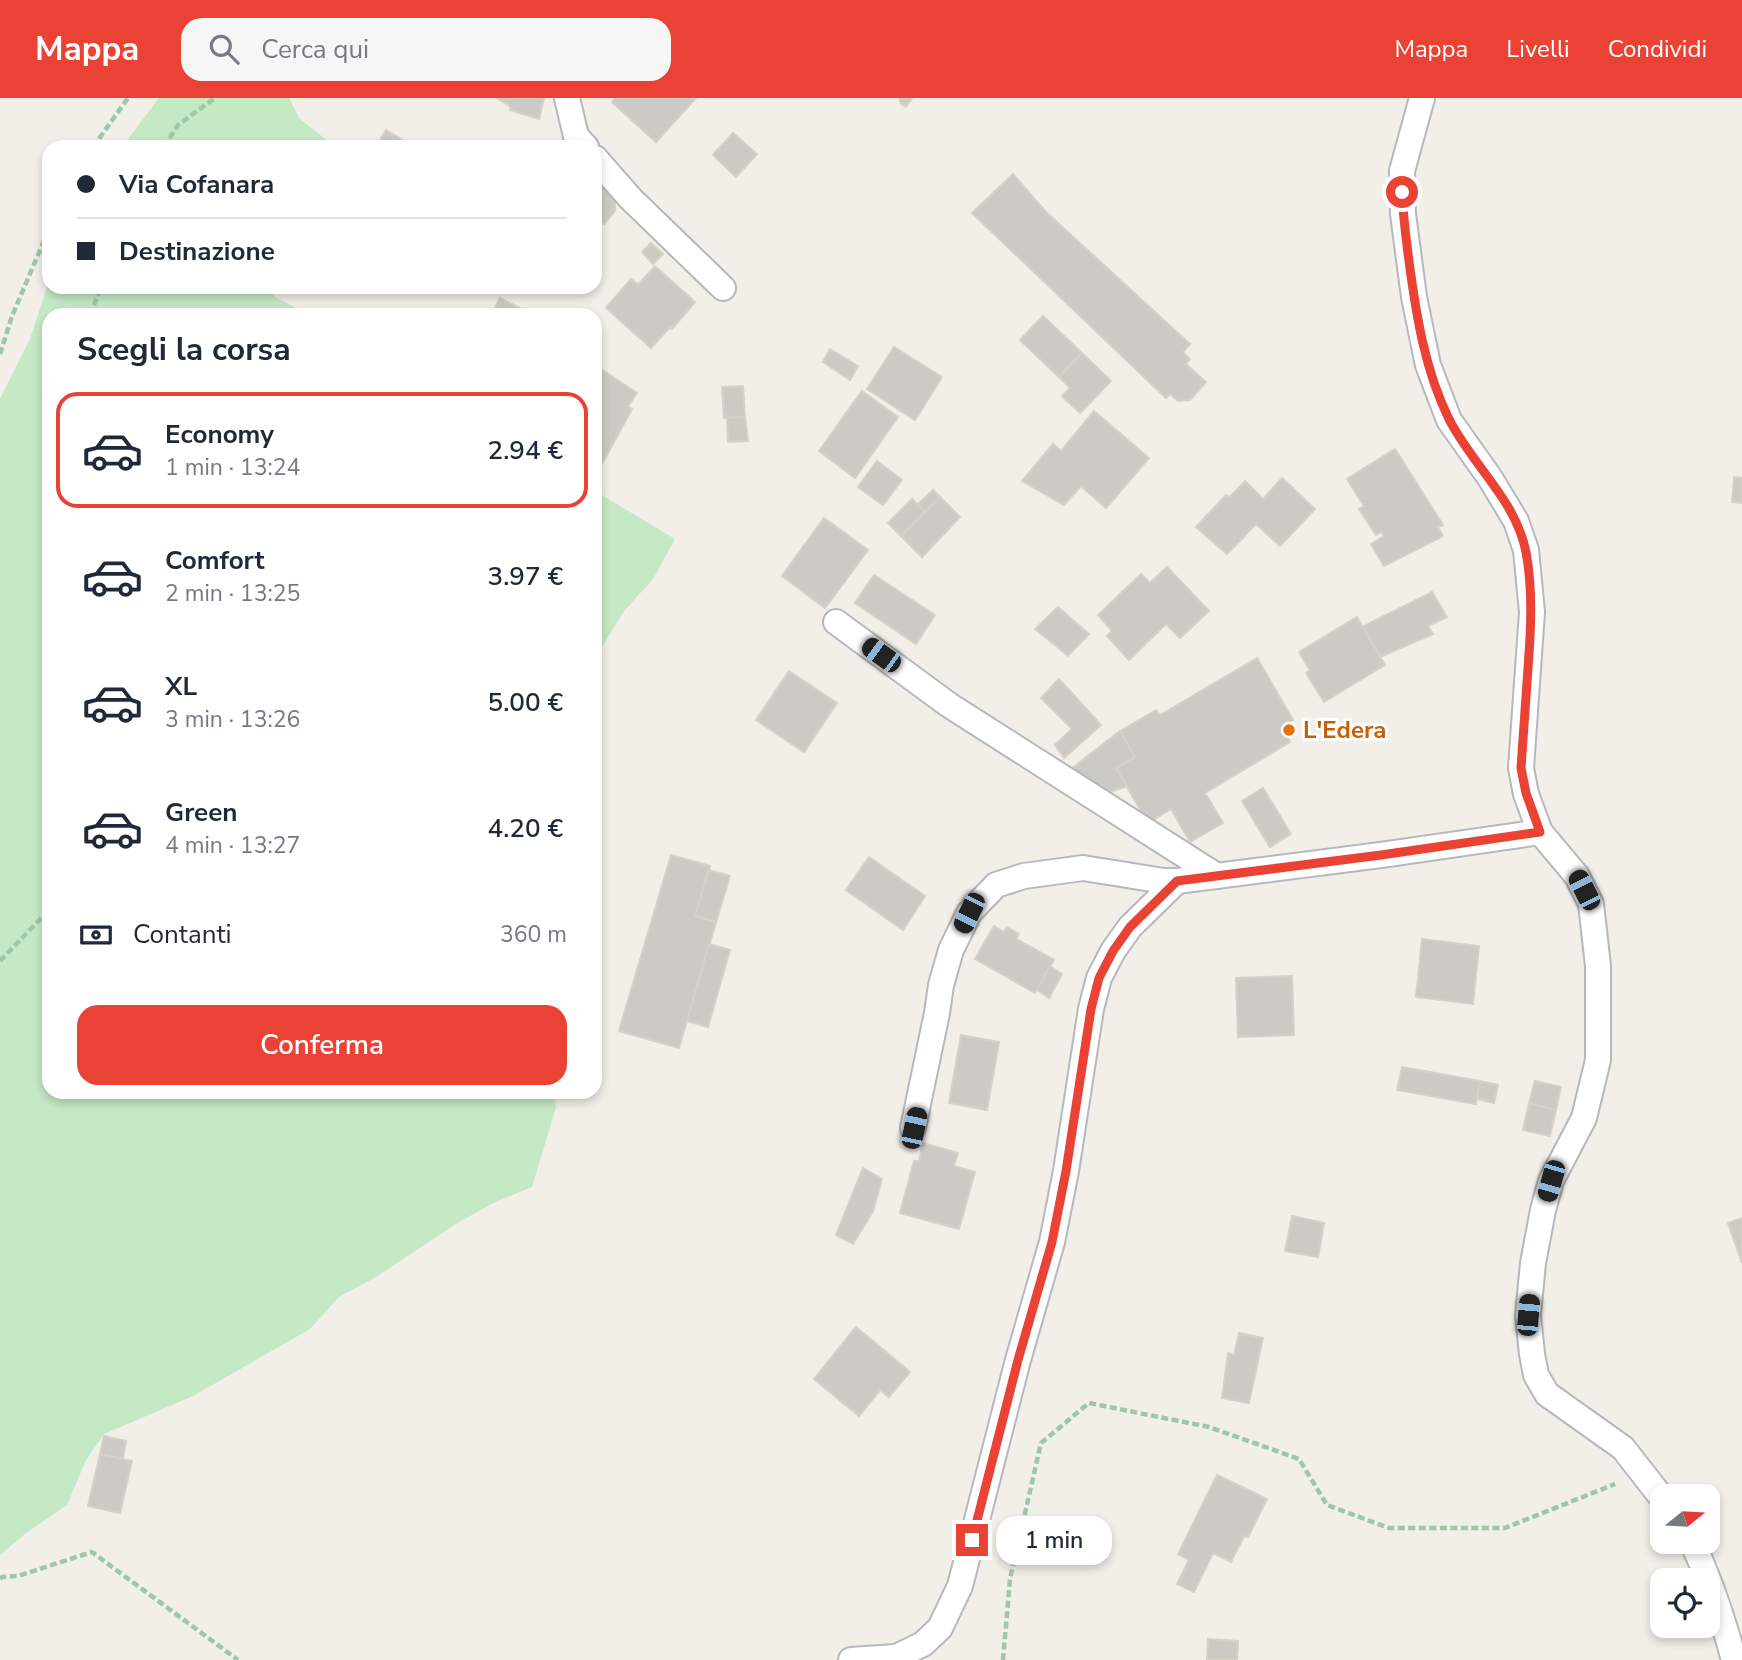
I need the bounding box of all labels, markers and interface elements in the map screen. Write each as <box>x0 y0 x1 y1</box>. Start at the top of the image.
search box <box>181 18 671 81</box>
text: Mappa <box>35 27 139 72</box>
icon: search <box>205 30 243 68</box>
text: Cerca qui <box>261 32 369 67</box>
text: Mappa <box>1394 33 1468 65</box>
text: Livelli <box>1506 33 1570 65</box>
text: Condividi <box>1608 33 1707 65</box>
text: Via Cofanara <box>119 167 274 202</box>
route start <box>1386 176 1418 208</box>
text: Destinazione <box>119 234 275 269</box>
text: Scegli la corsa <box>77 328 291 371</box>
text: Economy <box>165 417 274 452</box>
icon: car <box>81 419 144 482</box>
text: 2.94 € <box>488 433 563 468</box>
text: 1 min · 13:24 <box>165 452 300 483</box>
text: Comfort <box>165 543 265 578</box>
icon: car <box>81 545 144 608</box>
text: 3.97 € <box>488 559 563 594</box>
text: 2 min · 13:25 <box>165 578 300 609</box>
car <box>858 634 905 676</box>
text: XL <box>165 669 197 704</box>
icon: car <box>81 671 144 734</box>
text: 5.00 € <box>488 685 563 720</box>
text: 3 min · 13:26 <box>165 704 300 735</box>
place label: L'Edera <box>1303 714 1386 746</box>
marker: L'Edera <box>1281 722 1297 738</box>
text: Green <box>165 795 238 830</box>
icon: car <box>81 797 144 860</box>
text: 4.20 € <box>488 811 563 846</box>
text: 4 min · 13:27 <box>165 830 300 861</box>
car <box>1566 867 1603 913</box>
car <box>951 890 988 936</box>
icon: cash <box>77 916 115 954</box>
text: Contanti <box>133 917 232 952</box>
text: 360 m <box>500 919 567 950</box>
button: Conferma <box>77 1005 567 1085</box>
car <box>900 1105 929 1151</box>
car <box>1536 1158 1567 1204</box>
car <box>1516 1293 1541 1337</box>
north arrow <box>1650 1484 1720 1554</box>
map controls <box>1650 1484 1720 1638</box>
callout: 1 min <box>996 1516 1112 1564</box>
route end <box>956 1524 988 1556</box>
text: 1 min <box>1025 1525 1083 1556</box>
button: locate <box>1650 1568 1720 1638</box>

